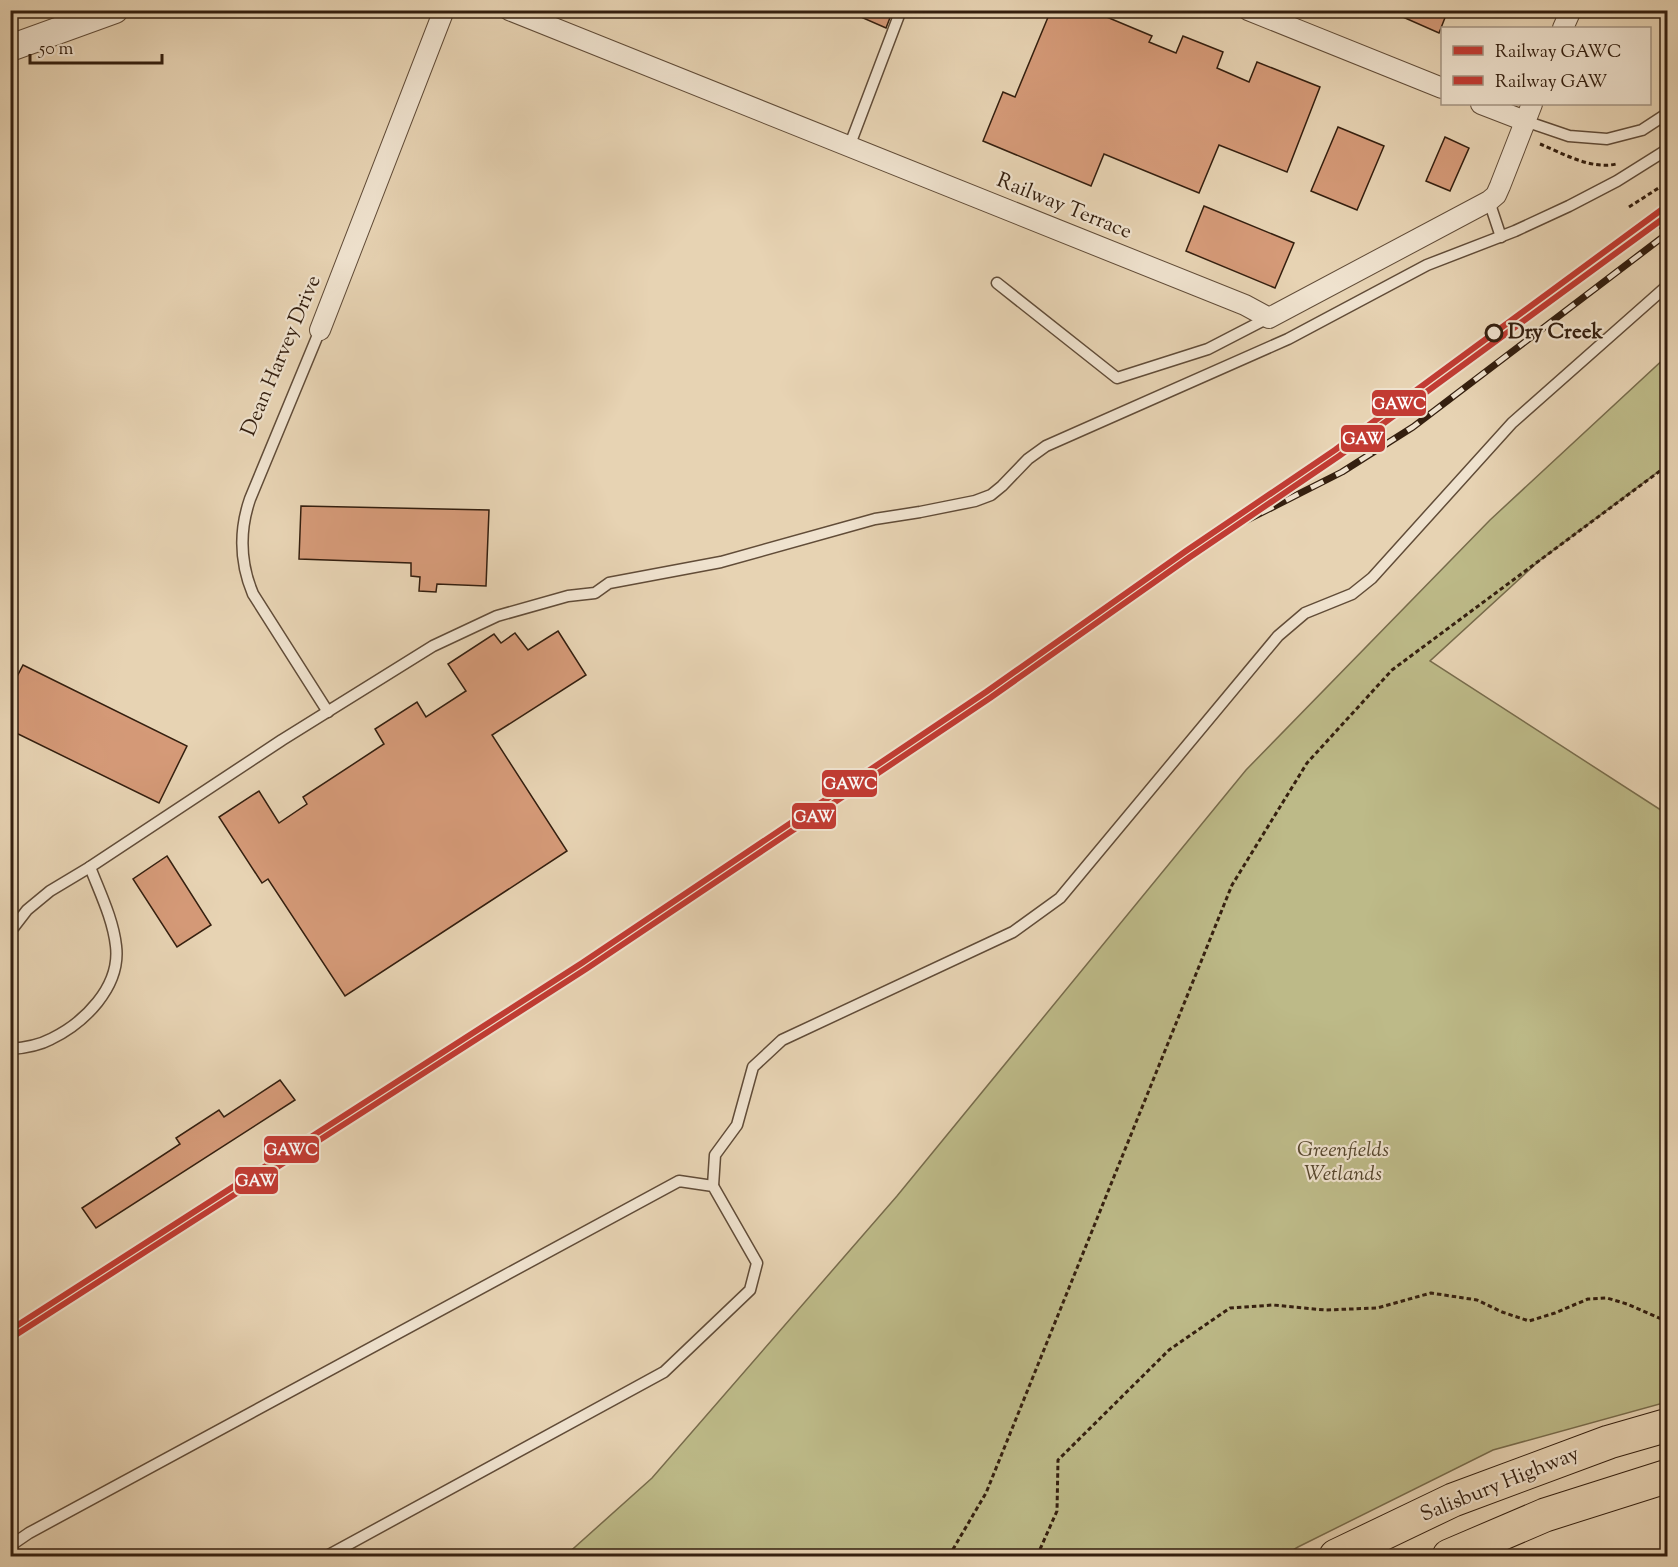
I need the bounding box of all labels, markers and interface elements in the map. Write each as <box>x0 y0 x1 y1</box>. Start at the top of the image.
scale bar <box>30 27 162 65</box>
legend <box>1441 27 1651 105</box>
text: 50 m <box>38 37 74 63</box>
text: Railway GAWC <box>1495 40 1621 66</box>
text: Railway GAW <box>1495 70 1607 96</box>
street label: Railway Terrace <box>992 166 1136 248</box>
street label: Dean Harvey Drive <box>235 271 329 441</box>
place label: Dry Creek <box>1508 318 1603 348</box>
marker: Dry Creek <box>1485 324 1503 342</box>
line badge: GAWC <box>1371 389 1427 417</box>
text: GAWC <box>1372 394 1426 417</box>
line badge: GAW <box>1340 424 1386 453</box>
text: GAW <box>1342 429 1384 452</box>
line badge: GAWC <box>821 769 878 798</box>
text: GAWC <box>823 774 877 797</box>
line badge: GAW <box>791 802 837 830</box>
text: GAW <box>793 807 835 830</box>
line badge: GAWC <box>263 1135 320 1164</box>
park label: Greenfields Wetlands <box>1297 1136 1389 1190</box>
text: GAWC <box>264 1140 318 1163</box>
line badge: GAW <box>234 1166 279 1195</box>
text: GAW <box>235 1171 277 1194</box>
street label: Salisbury Highway <box>1416 1439 1584 1531</box>

